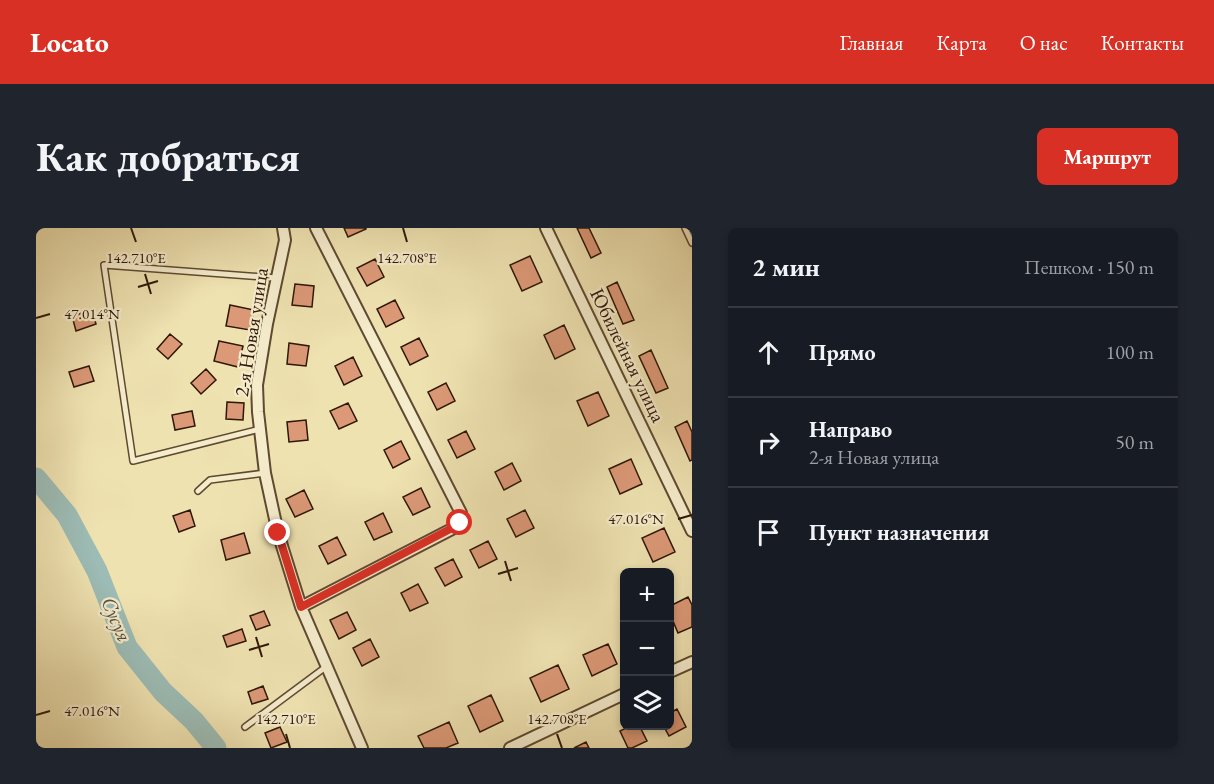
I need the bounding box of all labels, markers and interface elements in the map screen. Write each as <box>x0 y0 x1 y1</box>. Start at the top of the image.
text: Locato <box>30 24 109 60</box>
text: Главная <box>839 29 903 56</box>
text: Карта <box>936 29 987 56</box>
text: О нас <box>1020 29 1068 56</box>
text: Контакты <box>1101 29 1184 56</box>
button: Маршрут <box>1037 128 1178 185</box>
text: Как добраться <box>36 129 300 184</box>
text: 142.710°E <box>106 248 166 267</box>
text: 142.708°E <box>377 248 437 267</box>
text: 2 мин <box>752 250 820 284</box>
text: Пешком · 150 m <box>1024 254 1154 280</box>
street label: 2-я Новая улица <box>228 266 274 398</box>
street label: Юбилейная улица <box>584 283 672 427</box>
text: 47.014°N <box>64 304 120 323</box>
icon: ahead <box>752 336 785 369</box>
text: Прямо <box>809 338 876 367</box>
text: 100 m <box>1106 339 1154 365</box>
text: Направо <box>809 415 892 444</box>
icon: right <box>752 426 785 459</box>
text: 50 m <box>1115 429 1154 455</box>
text: 2-я Новая улица <box>809 444 939 470</box>
route start <box>446 509 472 535</box>
text: 47.016°N <box>608 509 664 528</box>
icon: arrive <box>752 516 785 549</box>
text: Пункт назначения <box>809 518 989 547</box>
route end <box>264 519 290 545</box>
map controls <box>620 568 674 730</box>
button: + <box>620 568 674 622</box>
water label: Сусуя <box>96 592 138 646</box>
button: − <box>620 622 674 676</box>
button: layers <box>620 676 674 730</box>
text: 47.016°N <box>64 701 120 720</box>
text: 142.710°E <box>256 709 316 728</box>
text: 142.708°E <box>527 709 587 728</box>

